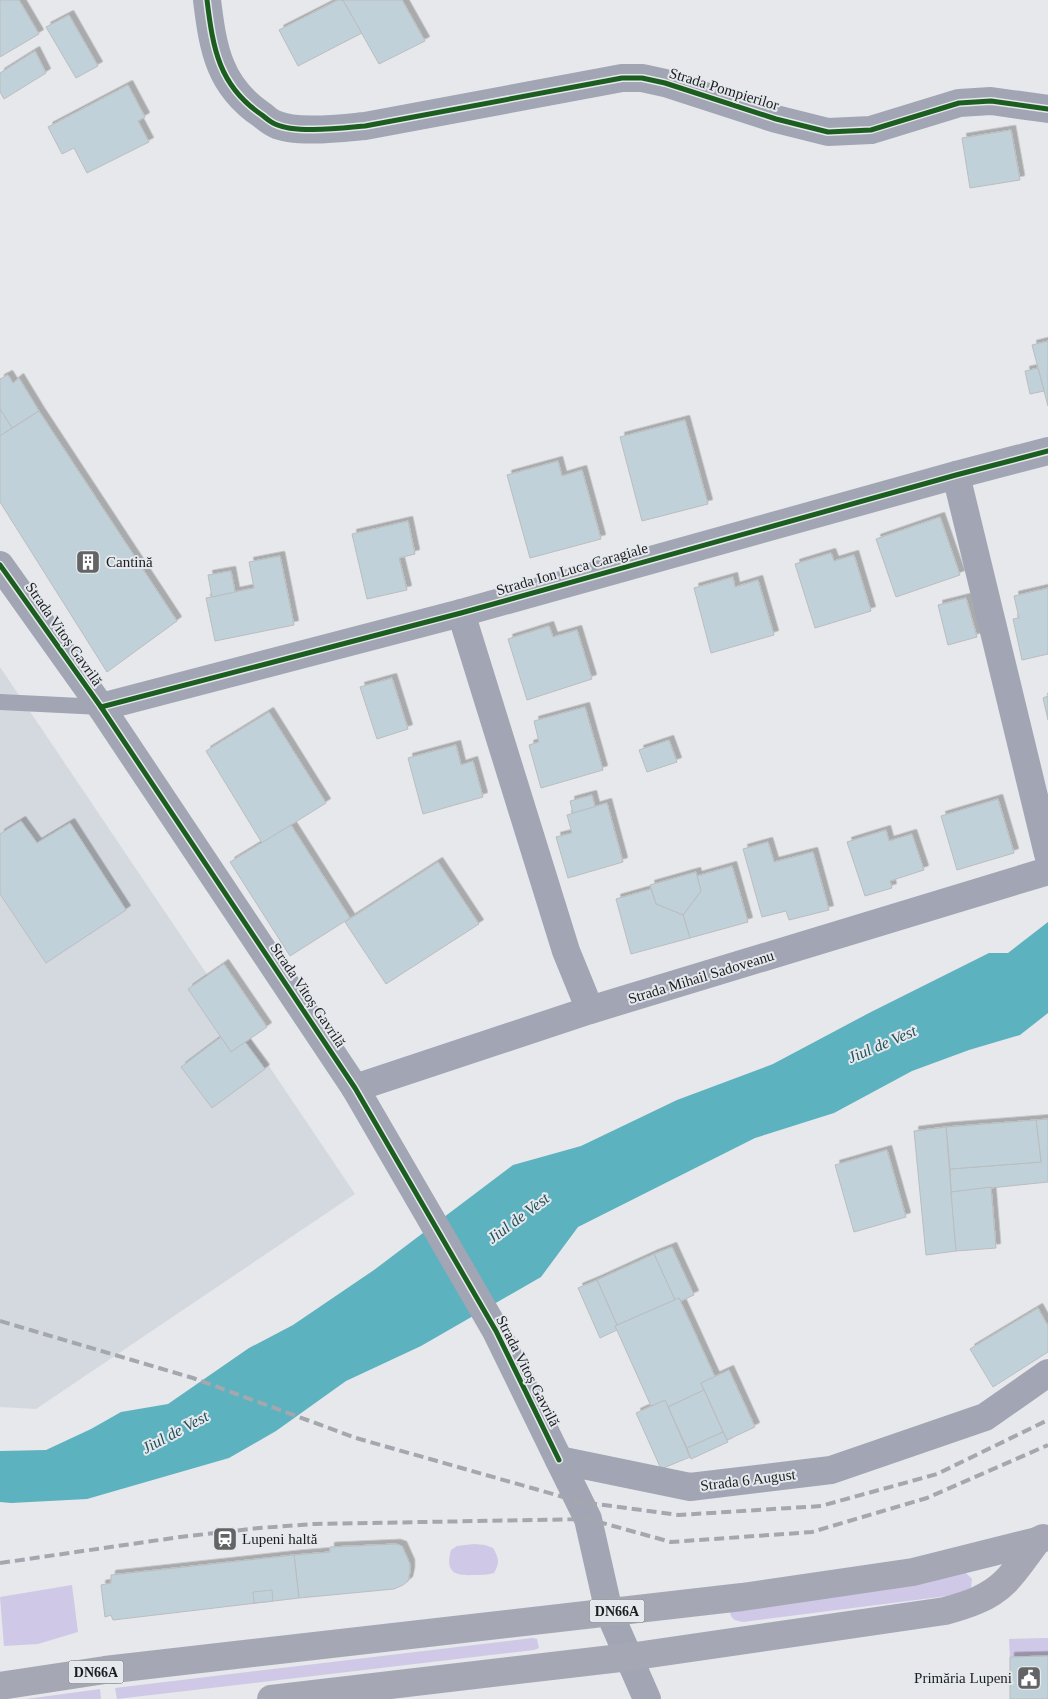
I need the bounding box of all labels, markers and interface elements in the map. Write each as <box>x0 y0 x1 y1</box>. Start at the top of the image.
street label: Strada Pompierilor <box>667 65 781 113</box>
street label: Strada Ion Luca Caragiale <box>494 540 650 598</box>
building icon: Cantină <box>75 549 101 575</box>
place label: Cantină <box>106 554 153 570</box>
street label: Strada Vitoș Gavrilă <box>22 579 106 689</box>
street label: Strada Vitoș Gavrilă <box>266 940 349 1051</box>
street label: Strada Mihail Sadoveanu <box>626 947 776 1007</box>
water label: Jiul de Vest <box>845 1022 919 1066</box>
water label: Jiul de Vest <box>484 1189 553 1247</box>
street label: Strada Vitoș Gavrilă <box>492 1313 563 1430</box>
water label: Jiul de Vest <box>139 1407 212 1457</box>
street label: Strada 6 August <box>699 1466 797 1494</box>
station icon: Lupeni haltă <box>212 1526 238 1552</box>
place label: Lupeni haltă <box>242 1531 318 1547</box>
road number: DN66A <box>590 1600 644 1622</box>
road number: DN66A <box>68 1660 124 1684</box>
public building icon: Primăria Lupeni <box>1016 1665 1042 1691</box>
place label: Primăria Lupeni <box>914 1670 1012 1686</box>

